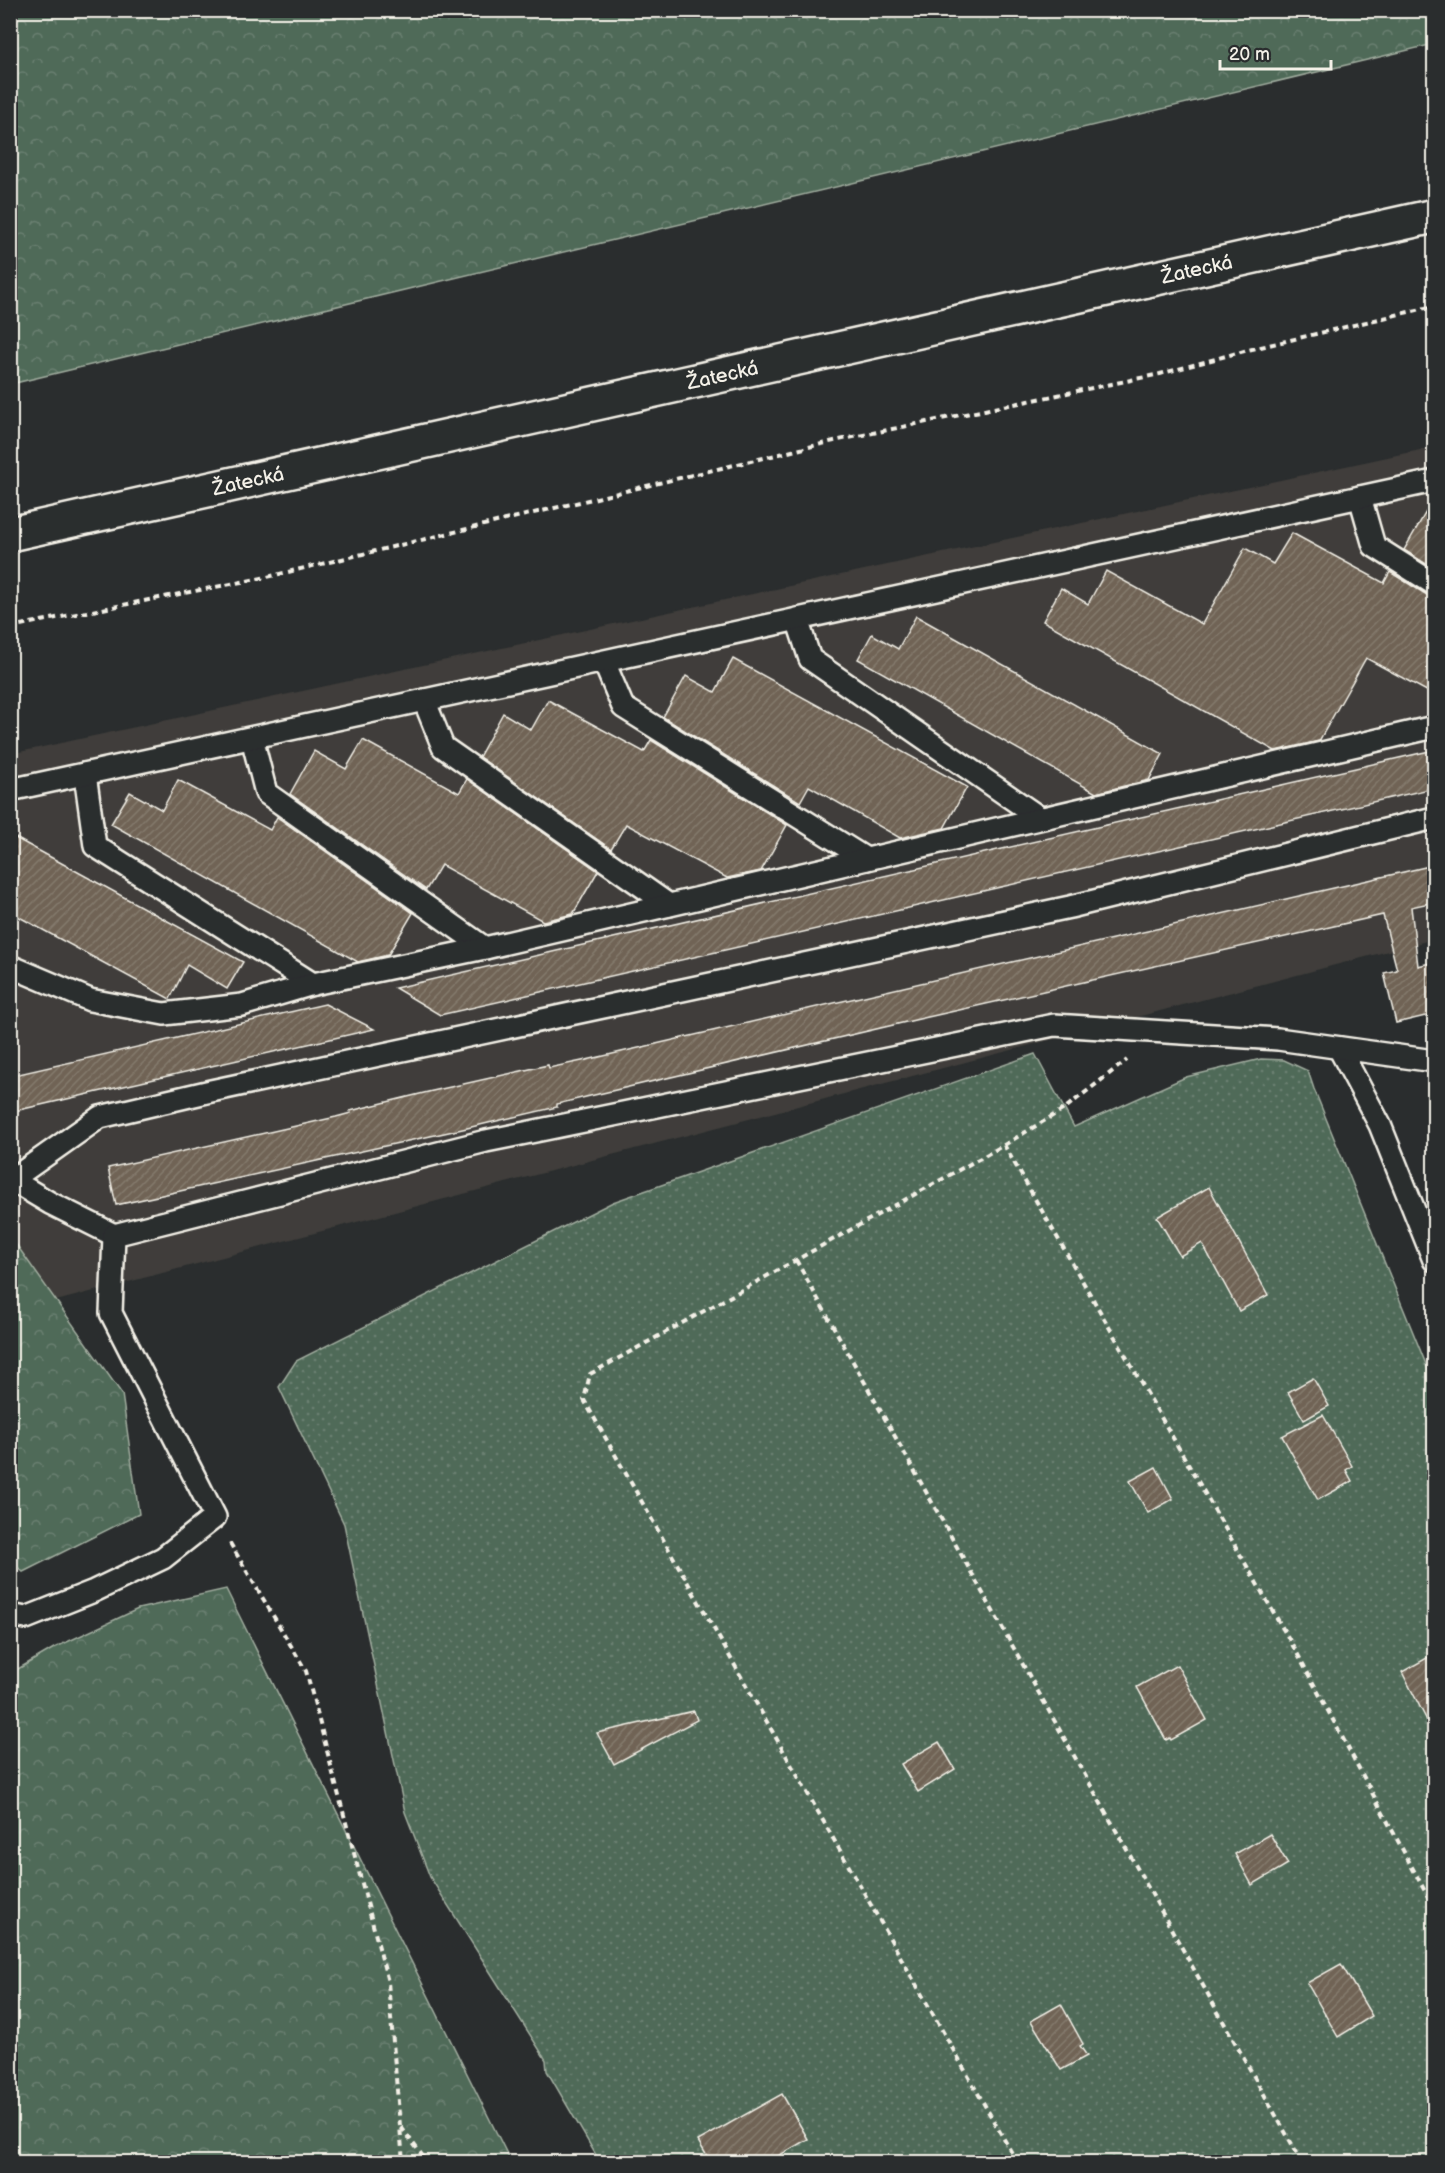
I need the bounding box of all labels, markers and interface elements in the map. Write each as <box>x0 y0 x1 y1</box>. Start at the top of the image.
scale bar <box>1220 33 1331 71</box>
text: 20 m <box>1229 44 1270 65</box>
street label: Žatecká <box>1158 250 1235 290</box>
street label: Žatecká <box>684 356 761 396</box>
street label: Žatecká <box>209 462 286 502</box>

